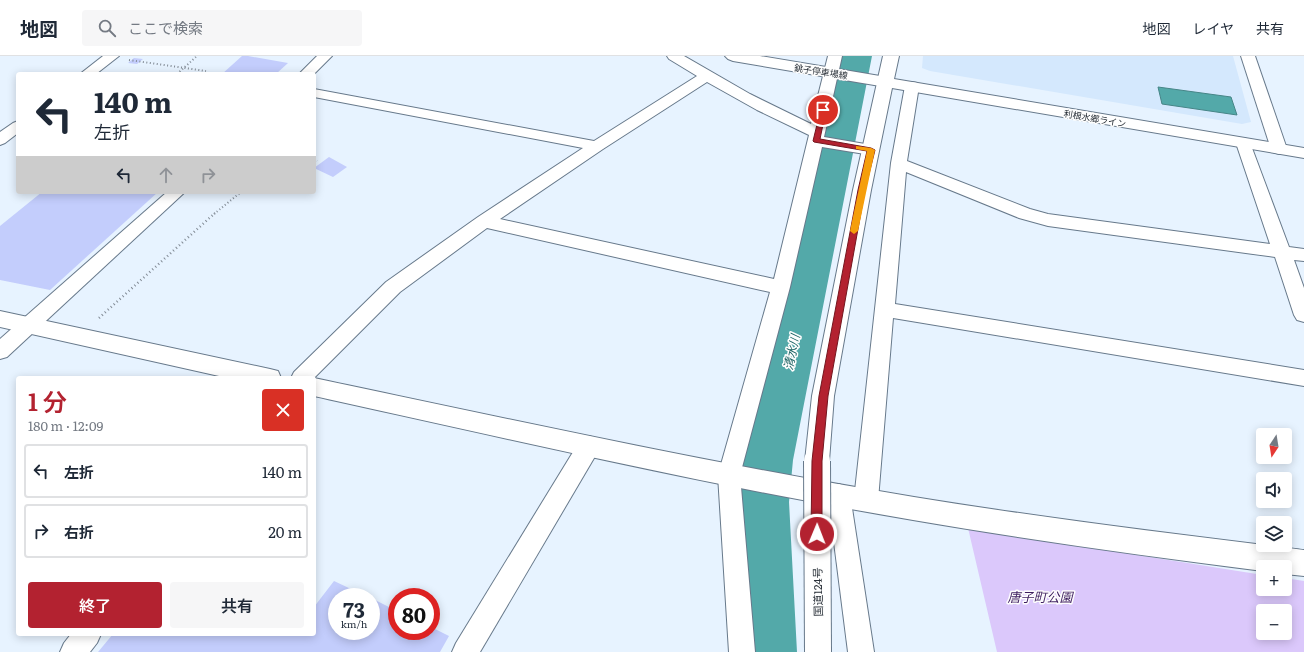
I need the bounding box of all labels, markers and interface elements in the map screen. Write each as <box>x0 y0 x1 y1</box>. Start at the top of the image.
search box <box>82 10 362 46</box>
text: 地図 <box>20 14 58 42</box>
text: ここで検索 <box>128 16 203 39</box>
icon: search <box>96 17 118 39</box>
text: 地図 <box>1142 18 1170 38</box>
text: レイヤ <box>1192 18 1234 38</box>
text: 共有 <box>1256 18 1284 38</box>
street label: 銚子停車場線 <box>793 60 850 82</box>
text: 140 m <box>94 80 172 122</box>
icon: left <box>28 88 80 140</box>
pin <box>806 93 840 127</box>
icon: arrive <box>812 99 834 121</box>
street label: 利根水郷ライン <box>1063 106 1127 130</box>
text: 左折 <box>94 118 130 145</box>
icon: left <box>113 164 135 186</box>
icon: ahead <box>155 164 177 186</box>
icon: right <box>197 164 219 186</box>
water label: 清水川 <box>778 331 804 371</box>
text: 1 分 <box>28 383 67 418</box>
button: close <box>262 389 304 431</box>
text: 180 m · 12:09 <box>28 416 103 435</box>
north arrow <box>1256 428 1292 464</box>
map controls <box>1256 428 1292 640</box>
icon: left <box>30 460 52 482</box>
text: 左折 <box>64 460 94 483</box>
text: 140 m <box>262 460 302 483</box>
button: sound <box>1256 472 1292 508</box>
position arrow <box>796 513 838 555</box>
button: layers <box>1256 516 1292 552</box>
icon: right <box>30 520 52 542</box>
text: 右折 <box>64 520 94 543</box>
text: 20 m <box>268 520 302 543</box>
button: + <box>1256 560 1292 596</box>
street label: 国道124号 <box>809 567 825 617</box>
button: 終了 <box>28 582 162 628</box>
button: 共有 <box>170 582 304 628</box>
park label: 唐子町公園 <box>1007 587 1074 606</box>
speed limit sign: 80 <box>388 588 440 640</box>
text: 73 <box>343 594 365 624</box>
button: − <box>1256 604 1292 640</box>
text: km/h <box>341 616 367 631</box>

